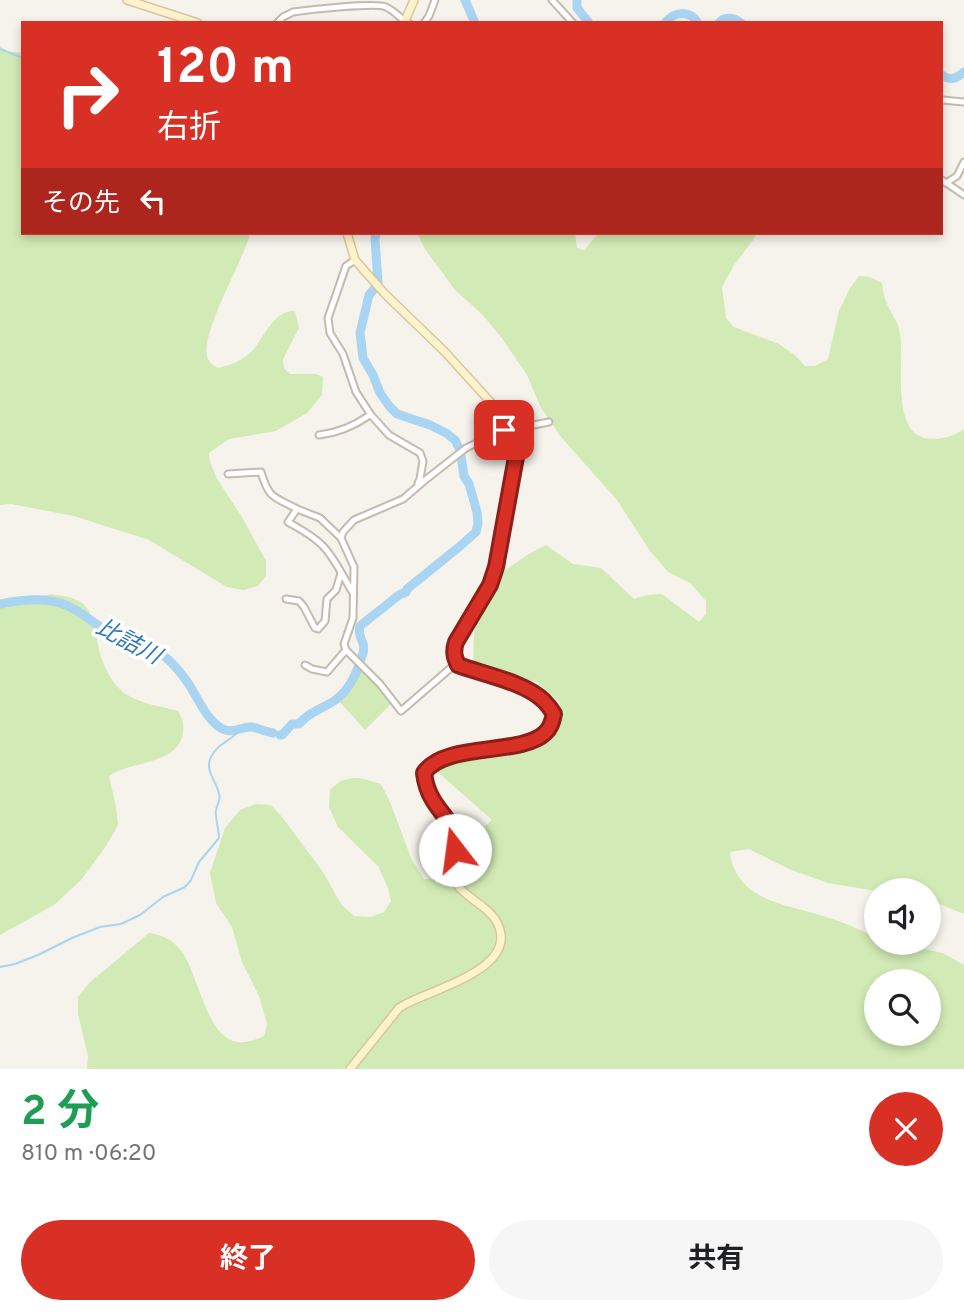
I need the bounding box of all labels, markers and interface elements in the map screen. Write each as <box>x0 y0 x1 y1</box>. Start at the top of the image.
text: 120 m <box>157 39 294 101</box>
icon: right <box>42 49 133 140</box>
text: 右折 <box>157 109 221 149</box>
icon: left <box>134 182 172 220</box>
text: その先 <box>42 188 120 221</box>
pin <box>474 400 534 460</box>
icon: arrive <box>485 411 523 449</box>
water label: 比詰川 <box>91 614 168 674</box>
position arrow <box>418 813 492 887</box>
map controls <box>864 878 941 1046</box>
button: sound <box>864 878 941 955</box>
button: search <box>864 969 941 1046</box>
text: 2 分 <box>21 1087 99 1140</box>
button: close <box>869 1092 943 1166</box>
text: 810 m · 06:20 <box>21 1140 157 1169</box>
button: 終了 <box>21 1220 475 1300</box>
button: 共有 <box>489 1220 943 1300</box>

